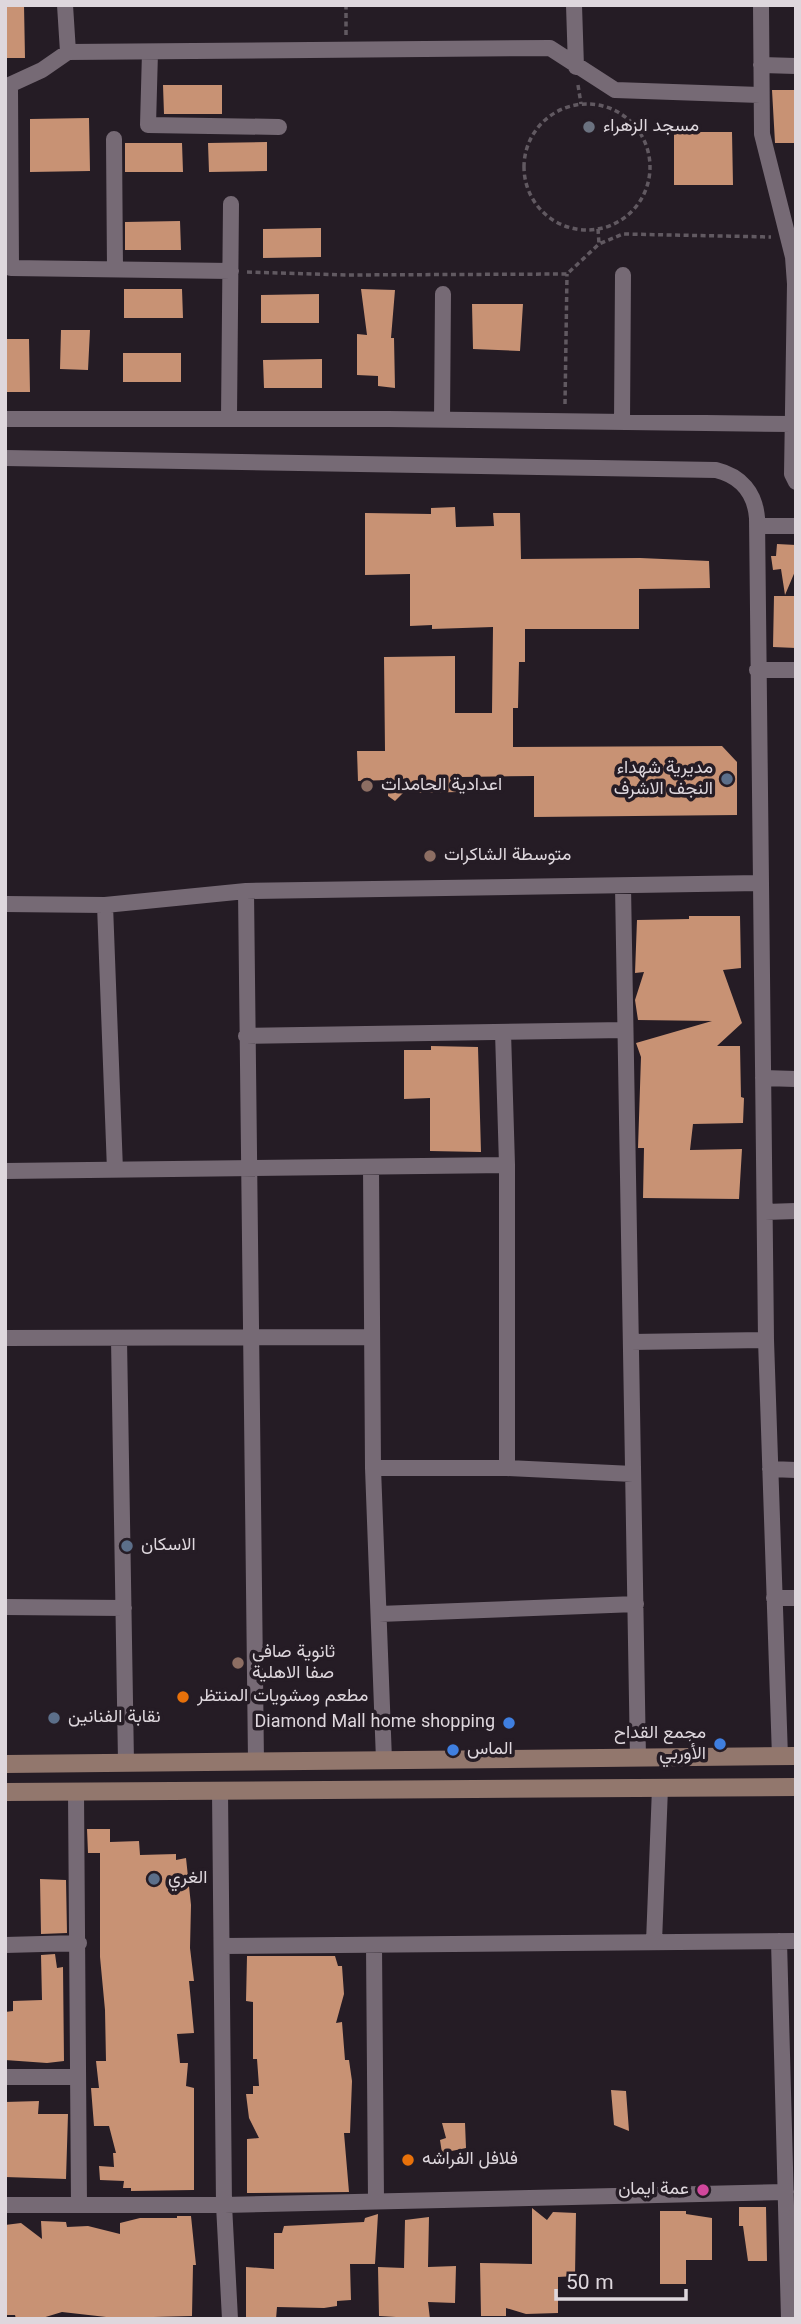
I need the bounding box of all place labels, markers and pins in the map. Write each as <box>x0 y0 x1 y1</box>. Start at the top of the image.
place label: مسجد الزهراء <box>603 113 699 141</box>
marker: مسجد الزهراء <box>581 119 597 135</box>
place label: مديرية شهداء النجف الاشرف <box>614 755 713 804</box>
marker: مديرية شهداء النجف الاشرف <box>719 771 735 787</box>
place label: اعدادية الحامدات <box>381 772 502 800</box>
marker: اعدادية الحامدات <box>359 778 375 794</box>
place label: متوسطة الشاكرات <box>444 842 571 870</box>
marker: متوسطة الشاكرات <box>422 848 438 864</box>
place label: الاسكان <box>141 1532 196 1560</box>
marker: الاسكان <box>119 1538 135 1554</box>
place label: ثانوية صافي صفا الاهلية <box>252 1639 335 1688</box>
marker: ثانوية صافي صفا الاهلية <box>230 1655 246 1671</box>
place label: مطعم ومشويات المنتظر <box>196 1683 368 1711</box>
marker: مطعم ومشويات المنتظر <box>175 1689 191 1705</box>
place label: نقابة الفنانين <box>68 1704 161 1732</box>
place label: Diamond Mall home shopping <box>254 1709 495 1737</box>
marker: نقابة الفنانين <box>46 1710 62 1726</box>
marker: Diamond Mall home shopping <box>501 1715 517 1731</box>
place label: مجمع القداح الأوربي <box>614 1720 706 1769</box>
place label: الماس <box>467 1736 513 1764</box>
marker: مجمع القداح الأوربي <box>712 1736 728 1752</box>
marker: الماس <box>445 1742 461 1758</box>
place label: الغري <box>168 1865 207 1893</box>
marker: الغري <box>146 1871 162 1887</box>
place label: فلافل الفراشه <box>422 2146 518 2174</box>
marker: فلافل الفراشه <box>400 2152 416 2168</box>
place label: عمة ايمان <box>618 2176 689 2204</box>
marker: عمة ايمان <box>695 2182 711 2198</box>

